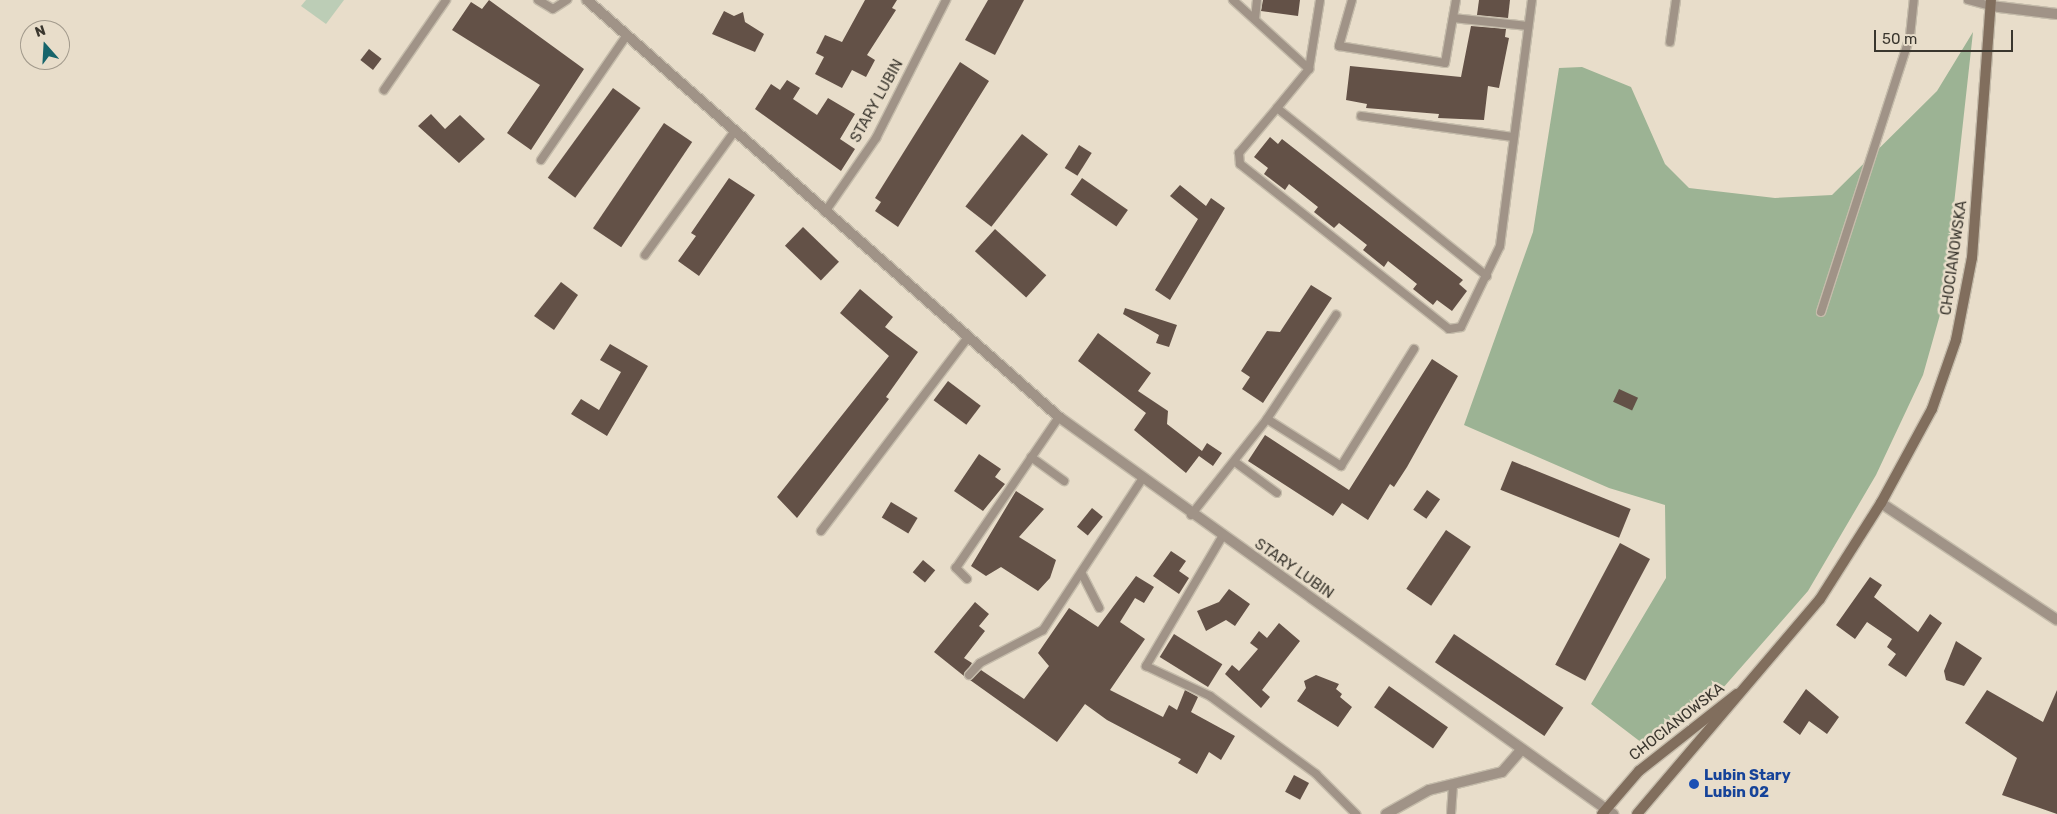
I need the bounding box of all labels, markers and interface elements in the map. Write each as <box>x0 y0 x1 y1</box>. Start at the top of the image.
north arrow <box>20 20 70 70</box>
scale bar <box>1877 20 2016 52</box>
text: N <box>33 22 48 41</box>
text: 50 m <box>1882 30 1917 48</box>
street label: STARY LUBIN <box>847 56 907 146</box>
street label: CHOCIANOWSKA <box>1937 199 1971 317</box>
street label: STARY LUBIN <box>1251 535 1337 603</box>
street label: CHOCIANOWSKA <box>1626 679 1728 765</box>
place label: Lubin Stary Lubin 02 <box>1704 766 1791 801</box>
marker: Lubin Stary Lubin 02 <box>1688 778 1700 790</box>

